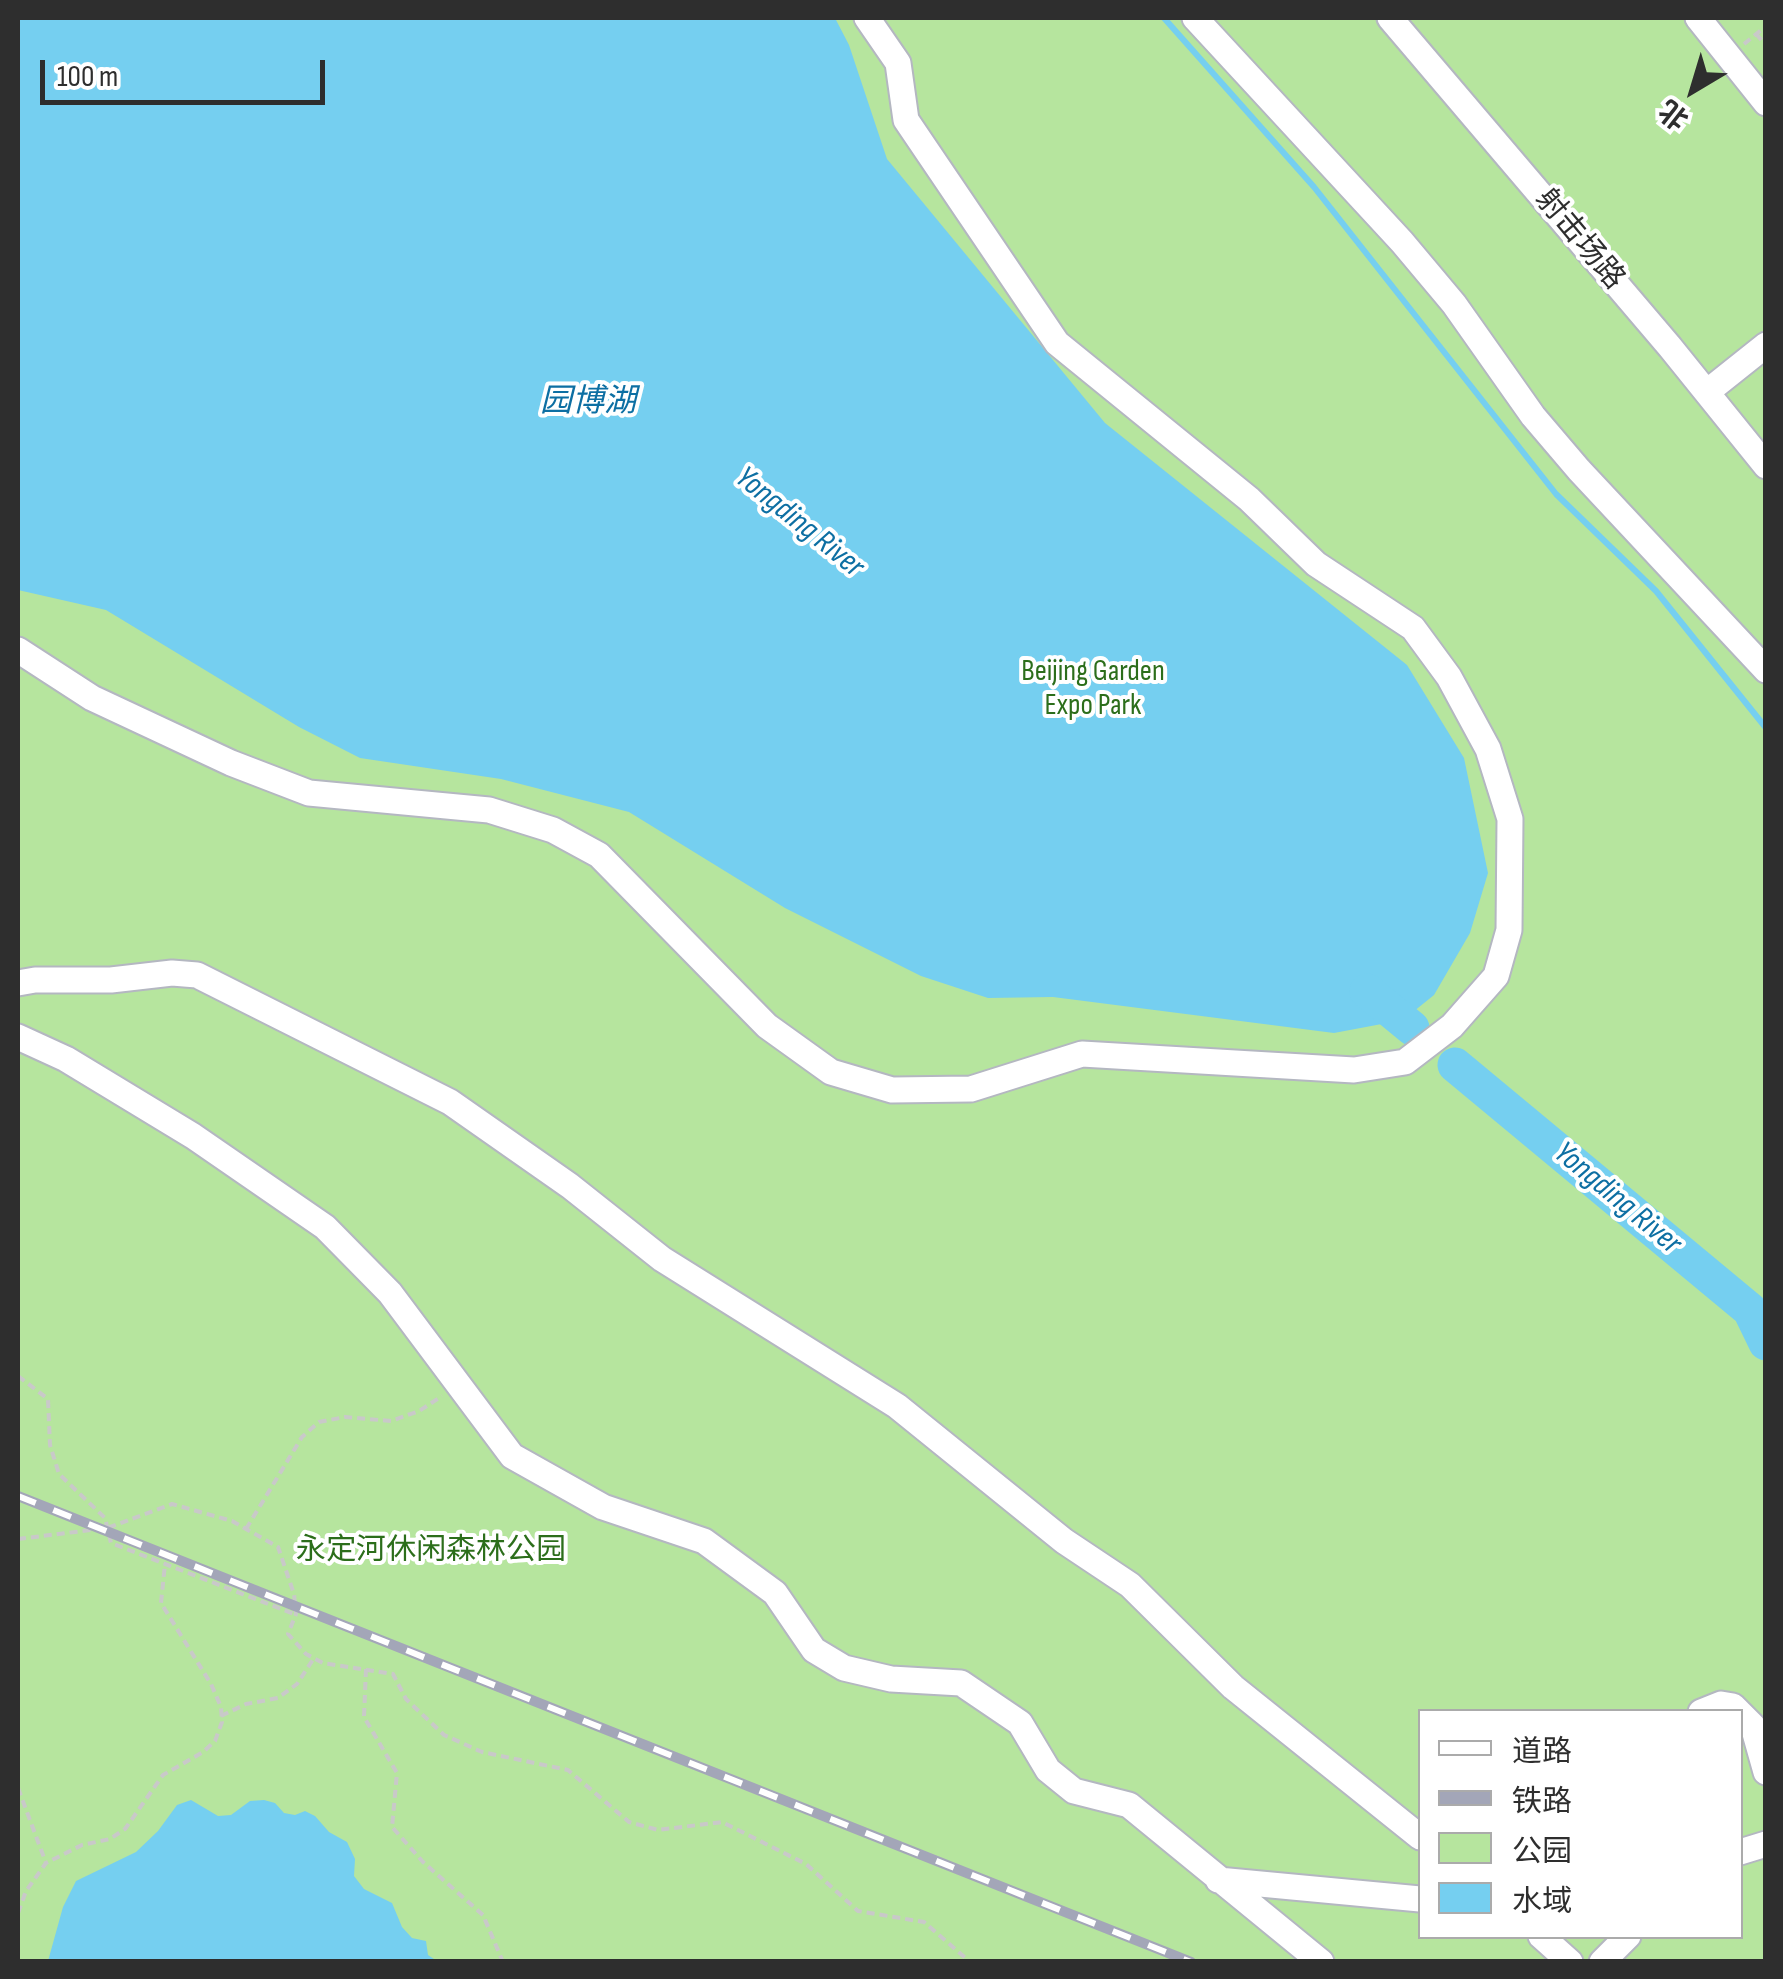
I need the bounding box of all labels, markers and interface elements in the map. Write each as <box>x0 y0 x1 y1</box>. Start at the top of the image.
scale bar <box>45 40 330 102</box>
north arrow <box>1643 40 1743 140</box>
text: 100 m <box>57 59 118 95</box>
text: 北 <box>1653 92 1695 136</box>
street label: 射击场路 <box>1527 182 1631 298</box>
water label: 园博湖 <box>540 384 636 422</box>
water label: Yongding River <box>727 459 871 587</box>
park label: Beijing Garden Expo Park <box>1021 654 1165 724</box>
water label: Yongding River <box>1545 1135 1689 1263</box>
park label: 永定河休闲森林公园 <box>296 1533 566 1569</box>
legend <box>1418 1709 1743 1939</box>
text: 道路 <box>1512 1734 1572 1770</box>
text: 铁路 <box>1512 1784 1572 1820</box>
text: 公园 <box>1512 1834 1572 1870</box>
text: 水域 <box>1512 1884 1572 1920</box>

